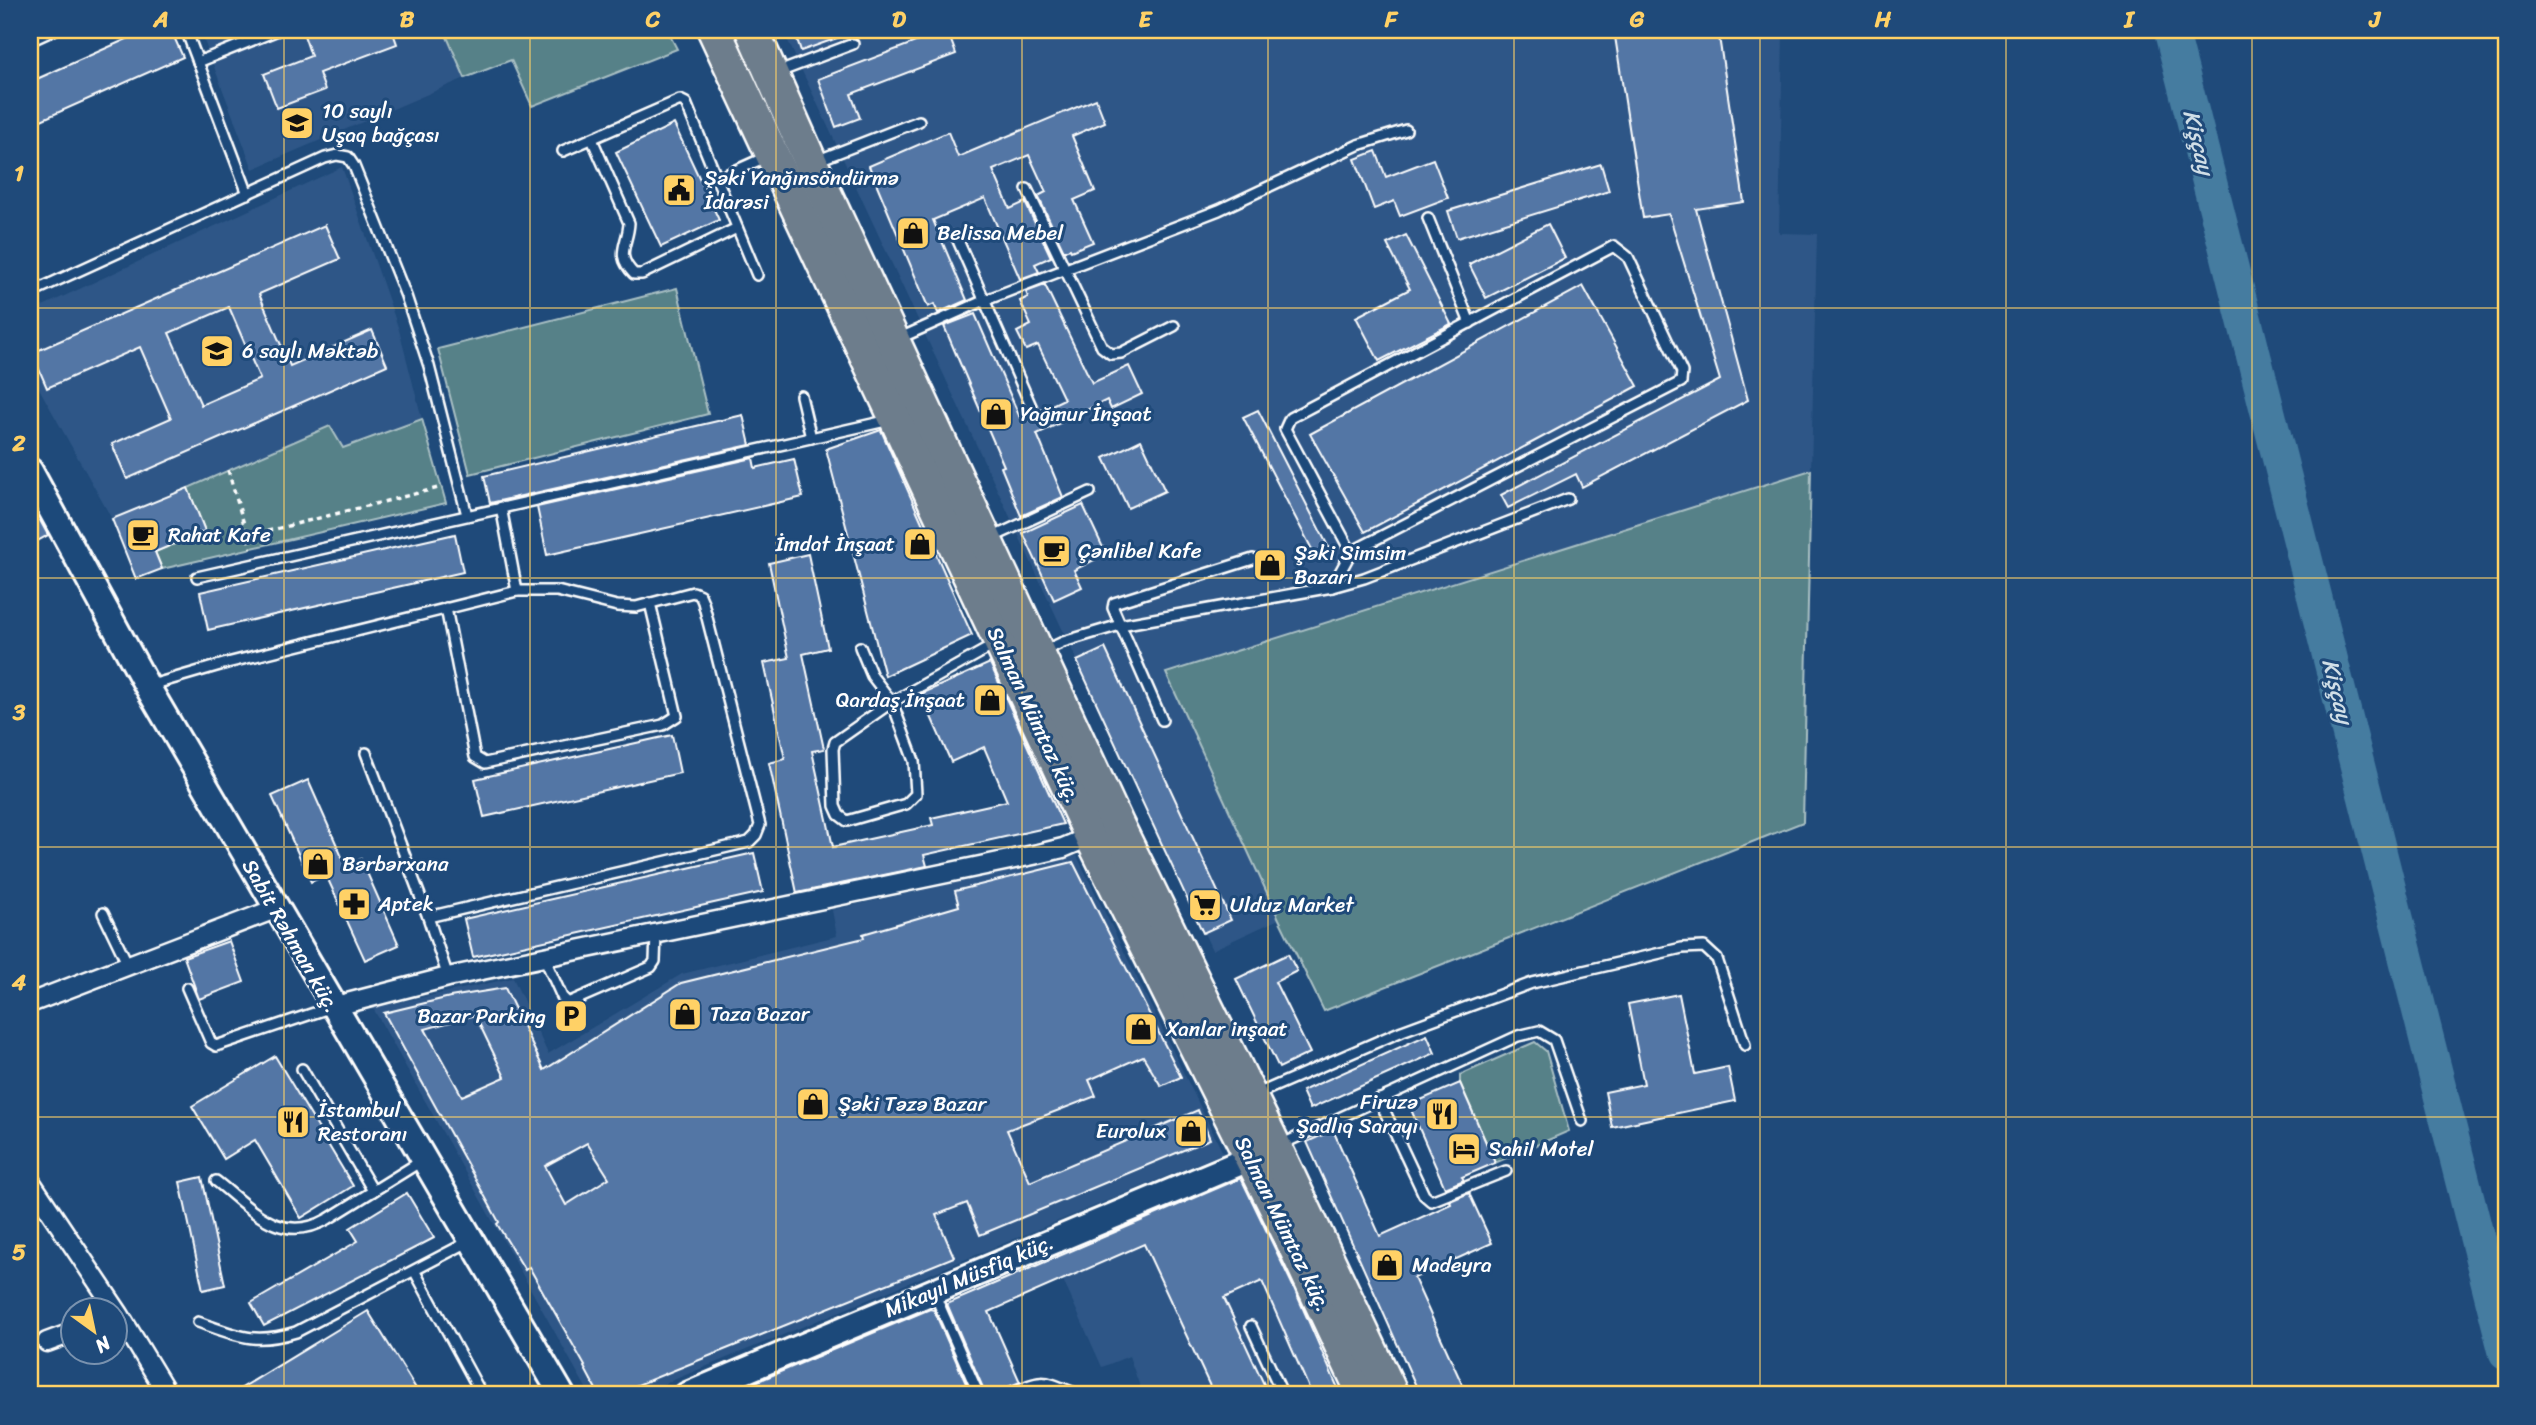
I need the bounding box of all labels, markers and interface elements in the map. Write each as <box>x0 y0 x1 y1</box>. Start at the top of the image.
text: A <box>152 0 169 40</box>
text: B <box>400 0 415 40</box>
text: C <box>645 0 661 40</box>
text: D <box>892 0 907 40</box>
text: E <box>1139 0 1154 40</box>
text: F <box>1384 0 1399 40</box>
text: G <box>1629 0 1645 40</box>
text: H <box>1874 0 1892 40</box>
text: I <box>2123 0 2135 40</box>
text: J <box>2368 0 2382 40</box>
place label: 10 saylı Uşaq bağçası <box>322 92 440 154</box>
school or university icon: 10 saylı Uşaq bağçası <box>278 104 316 142</box>
water label: Kişçay <box>2171 105 2227 182</box>
text: 1 <box>14 153 24 194</box>
place label: Şəki Yanğınsöndürmə İdarəsi <box>703 159 899 221</box>
public building icon: Şəki Yanğınsöndürmə İdarəsi <box>660 171 698 209</box>
shop icon: Belissa Mebel <box>894 214 932 252</box>
place label: Belissa Mebel <box>937 214 1064 252</box>
school or university icon: 6 saylı Məktəb <box>198 332 236 370</box>
place label: 6 saylı Məktəb <box>242 332 379 370</box>
shop icon: Yağmur İnşaat <box>977 395 1015 433</box>
place label: Yağmur İnşaat <box>1020 395 1152 433</box>
text: 2 <box>11 423 26 464</box>
cafe icon: Rahat Kafe <box>124 516 162 554</box>
place label: Rahat Kafe <box>168 516 271 554</box>
place label: İmdat İnşaat <box>774 525 895 563</box>
shop icon: İmdat İnşaat <box>901 525 939 563</box>
cafe icon: Çənlibel Kafe <box>1035 532 1073 570</box>
place label: Çənlibel Kafe <box>1078 532 1202 570</box>
place label: Şəki Simsim Bazarı <box>1294 534 1406 596</box>
shop icon: Şəki Simsim Bazarı <box>1251 546 1289 584</box>
street label: Salman Mümtaz küç. <box>976 620 1092 810</box>
water label: Kişçay <box>2310 654 2366 731</box>
place label: Qardaş İnşaat <box>836 681 965 719</box>
shop icon: Qardaş İnşaat <box>971 681 1009 719</box>
text: 3 <box>12 692 26 733</box>
shop icon: Bərbərxana <box>299 845 337 883</box>
place label: Bərbərxana <box>342 845 449 883</box>
street label: Sabit Rəhman küç. <box>231 852 351 1020</box>
pharmacy icon: Aptek <box>335 885 373 923</box>
place label: Aptek <box>377 885 434 923</box>
supermarket icon: Ulduz Market <box>1186 886 1224 924</box>
place label: Ulduz Market <box>1230 886 1355 924</box>
text: 4 <box>11 962 27 1003</box>
shop icon: Taza Bazar <box>666 995 704 1033</box>
place label: Taza Bazar <box>710 995 811 1033</box>
place label: Bazar Parking <box>417 997 546 1035</box>
parking icon: Bazar Parking <box>552 997 590 1035</box>
shop icon: Xanlar inşaat <box>1122 1010 1160 1048</box>
place label: Xanlar inşaat <box>1165 1010 1288 1048</box>
place label: Firuzə Şadlıq Sarayı <box>1296 1083 1418 1145</box>
shop icon: Şəki Təzə Bazar <box>794 1085 832 1123</box>
place label: Şəki Təzə Bazar <box>838 1085 987 1123</box>
place label: İstambul Restoranı <box>317 1091 408 1153</box>
restaurant icon: Firuzə Şadlıq Sarayı <box>1423 1095 1461 1133</box>
restaurant icon: İstambul Restoranı <box>274 1103 312 1141</box>
place label: Eurolux <box>1096 1112 1166 1150</box>
shop icon: Eurolux <box>1172 1112 1210 1150</box>
street label: Salman Mümtaz küç. <box>1224 1129 1342 1319</box>
hotel icon: Sahil Motel <box>1445 1130 1483 1168</box>
place label: Sahil Motel <box>1488 1130 1595 1168</box>
street label: Mikayıl Müsfiq küç. <box>878 1223 1060 1329</box>
text: 5 <box>12 1232 26 1273</box>
shop icon: Madeyra <box>1368 1246 1406 1284</box>
place label: Madeyra <box>1412 1246 1492 1284</box>
north arrow <box>60 1296 130 1366</box>
text: N <box>88 1327 118 1363</box>

